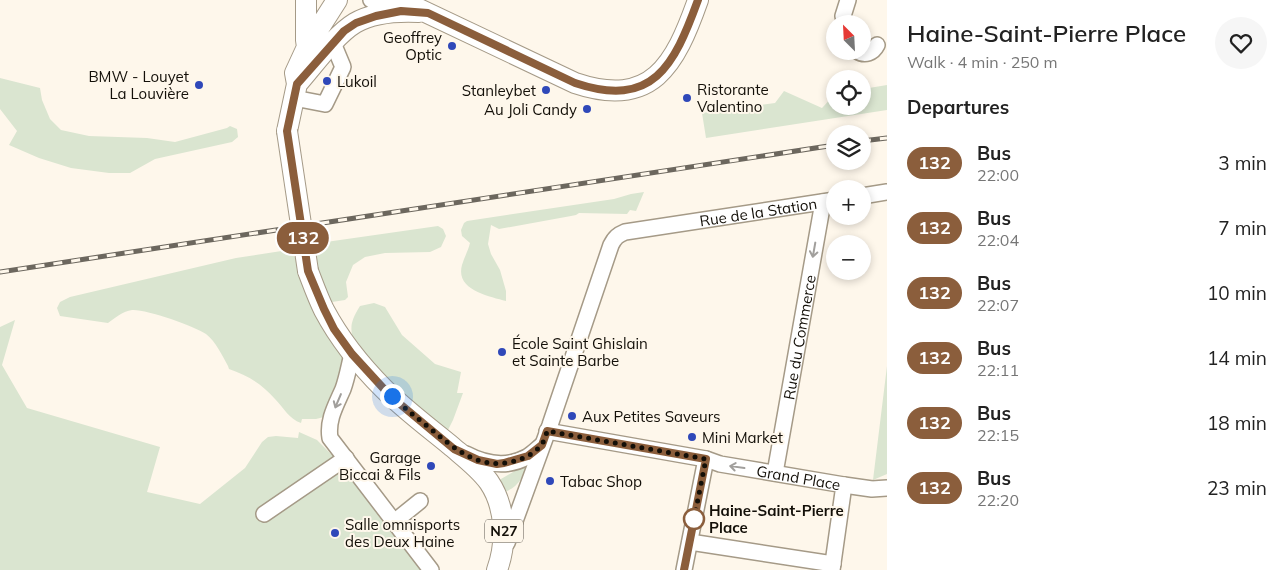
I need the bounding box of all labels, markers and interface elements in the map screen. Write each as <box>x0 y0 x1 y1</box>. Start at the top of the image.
north arrow <box>826 15 871 60</box>
map controls <box>826 15 871 280</box>
button: heart <box>1215 17 1267 69</box>
text: Haine-Saint-Pierre Place <box>907 18 1186 48</box>
place label: Geoffrey Optic <box>383 28 442 64</box>
marker: Geoffrey Optic <box>446 40 458 52</box>
text: Walk · 4 min · 250 m <box>907 52 1058 72</box>
place label: BMW - Louyet La Louvière <box>88 67 189 103</box>
button: locate <box>826 70 871 115</box>
place label: Lukoil <box>337 72 377 91</box>
marker: Lukoil <box>321 75 333 87</box>
marker: BMW - Louyet La Louvière <box>193 79 205 91</box>
place label: Ristorante Valentino <box>697 80 769 116</box>
place label: Stanleybet <box>462 81 536 100</box>
marker: Stanleybet <box>540 84 552 96</box>
marker: Ristorante Valentino <box>681 92 693 104</box>
text: Departures <box>907 95 1009 119</box>
place label: Au Joli Candy <box>484 100 577 119</box>
marker: Au Joli Candy <box>581 103 593 115</box>
button: layers <box>826 125 871 170</box>
text: Bus <box>977 141 1011 165</box>
text: 132 <box>918 151 951 174</box>
text: 3 min <box>1218 151 1267 175</box>
text: 22:00 <box>977 165 1019 185</box>
button: + <box>826 180 871 225</box>
street label: Rue de la Station <box>698 193 818 230</box>
text: Bus <box>977 206 1011 230</box>
text: 132 <box>918 216 951 239</box>
text: 7 min <box>1218 216 1267 240</box>
line badge: 132 <box>274 222 332 254</box>
text: 132 <box>287 226 319 249</box>
text: 22:04 <box>977 230 1019 250</box>
button: − <box>826 235 871 280</box>
one-way arrow <box>809 242 819 258</box>
text: Bus <box>977 271 1011 295</box>
street label: Rue du Commerce <box>779 273 819 401</box>
text: 132 <box>918 281 951 304</box>
text: 10 min <box>1207 281 1267 305</box>
text: 22:07 <box>977 295 1019 315</box>
place label: École Saint Ghislain et Sainte Barbe <box>512 334 648 370</box>
text: Bus <box>977 336 1011 360</box>
marker: École Saint Ghislain et Sainte Barbe <box>496 346 508 358</box>
text: 132 <box>918 346 951 369</box>
text: 14 min <box>1207 346 1267 370</box>
text: 22:11 <box>977 360 1019 380</box>
your location <box>380 384 405 409</box>
one-way arrow <box>332 393 341 408</box>
text: Bus <box>977 401 1011 425</box>
place label: Aux Petites Saveurs <box>582 407 720 426</box>
marker: Aux Petites Saveurs <box>566 410 578 422</box>
text: 132 <box>918 411 951 434</box>
text: 18 min <box>1207 411 1267 435</box>
text: 22:15 <box>977 425 1019 445</box>
place label: Mini Market <box>702 428 783 447</box>
marker: Mini Market <box>686 431 698 443</box>
place label: Garage Biccai & Fils <box>339 448 421 484</box>
marker: Garage Biccai & Fils <box>425 460 437 472</box>
street label: Grand Place <box>755 461 842 494</box>
one-way arrow <box>730 462 746 472</box>
text: Bus <box>977 466 1011 490</box>
place label: Tabac Shop <box>560 472 642 491</box>
marker: Tabac Shop <box>544 475 556 487</box>
text: 132 <box>918 476 951 499</box>
text: 23 min <box>1207 476 1267 500</box>
text: 22:20 <box>977 490 1019 510</box>
place label: Haine-Saint-Pierre Place <box>709 501 844 537</box>
marker: Haine-Saint-Pierre Place <box>683 508 705 530</box>
place label: Salle omnisports des Deux Haine <box>345 515 460 551</box>
road number: N27 <box>485 520 523 542</box>
marker: Salle omnisports des Deux Haine <box>329 527 341 539</box>

